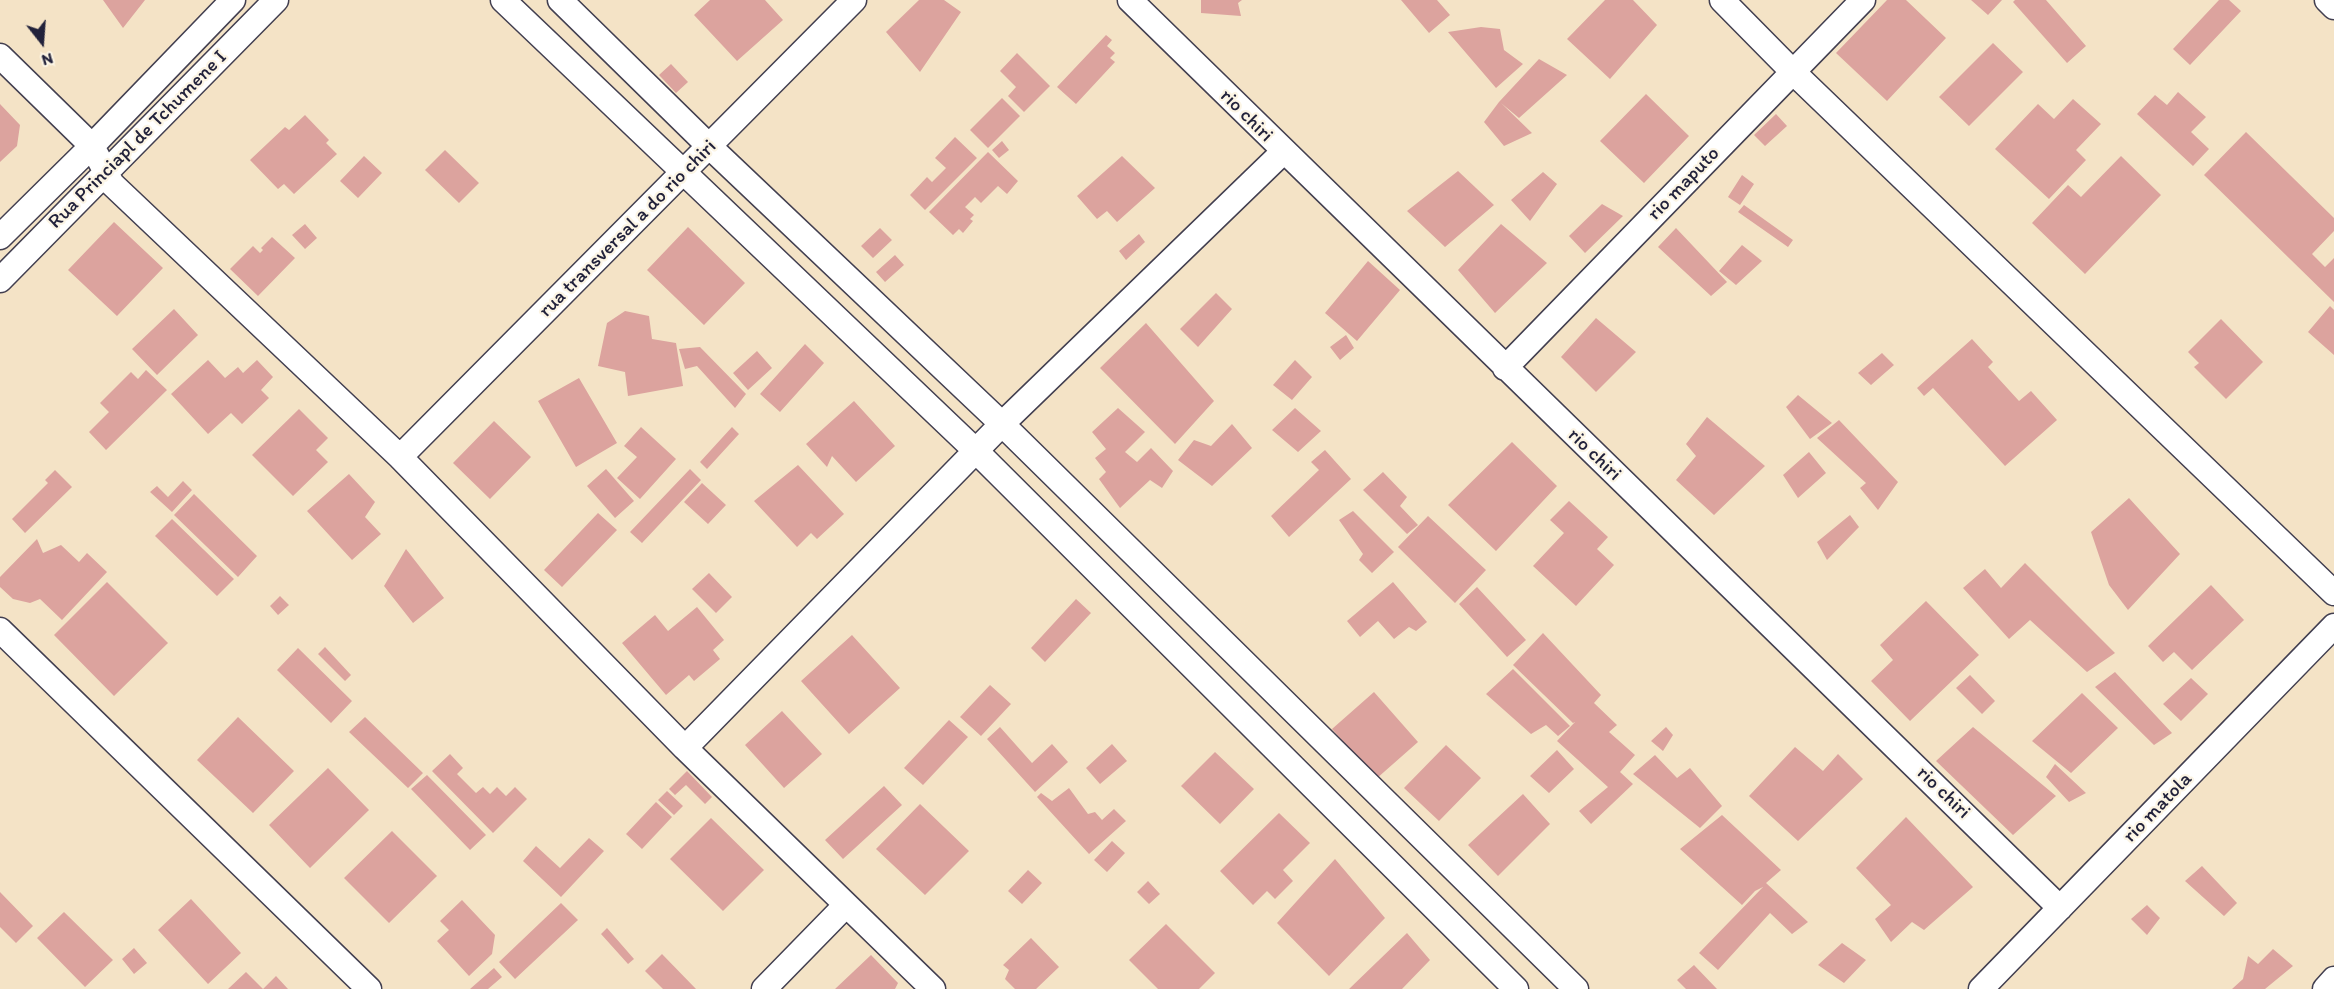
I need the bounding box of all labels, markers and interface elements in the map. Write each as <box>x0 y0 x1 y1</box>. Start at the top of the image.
north arrow <box>12 12 72 72</box>
street label: Rua Princiapl de Tchumene I <box>44 46 232 234</box>
text: N <box>39 49 55 70</box>
street label: rio chiri <box>1214 84 1278 148</box>
street label: rua transversal a do rio chiri <box>534 135 722 323</box>
street label: rio maputo <box>1643 142 1725 226</box>
street label: rio chiri <box>1562 424 1626 486</box>
street label: rio chiri <box>1911 762 1975 824</box>
street label: rio matola <box>2119 768 2197 848</box>

